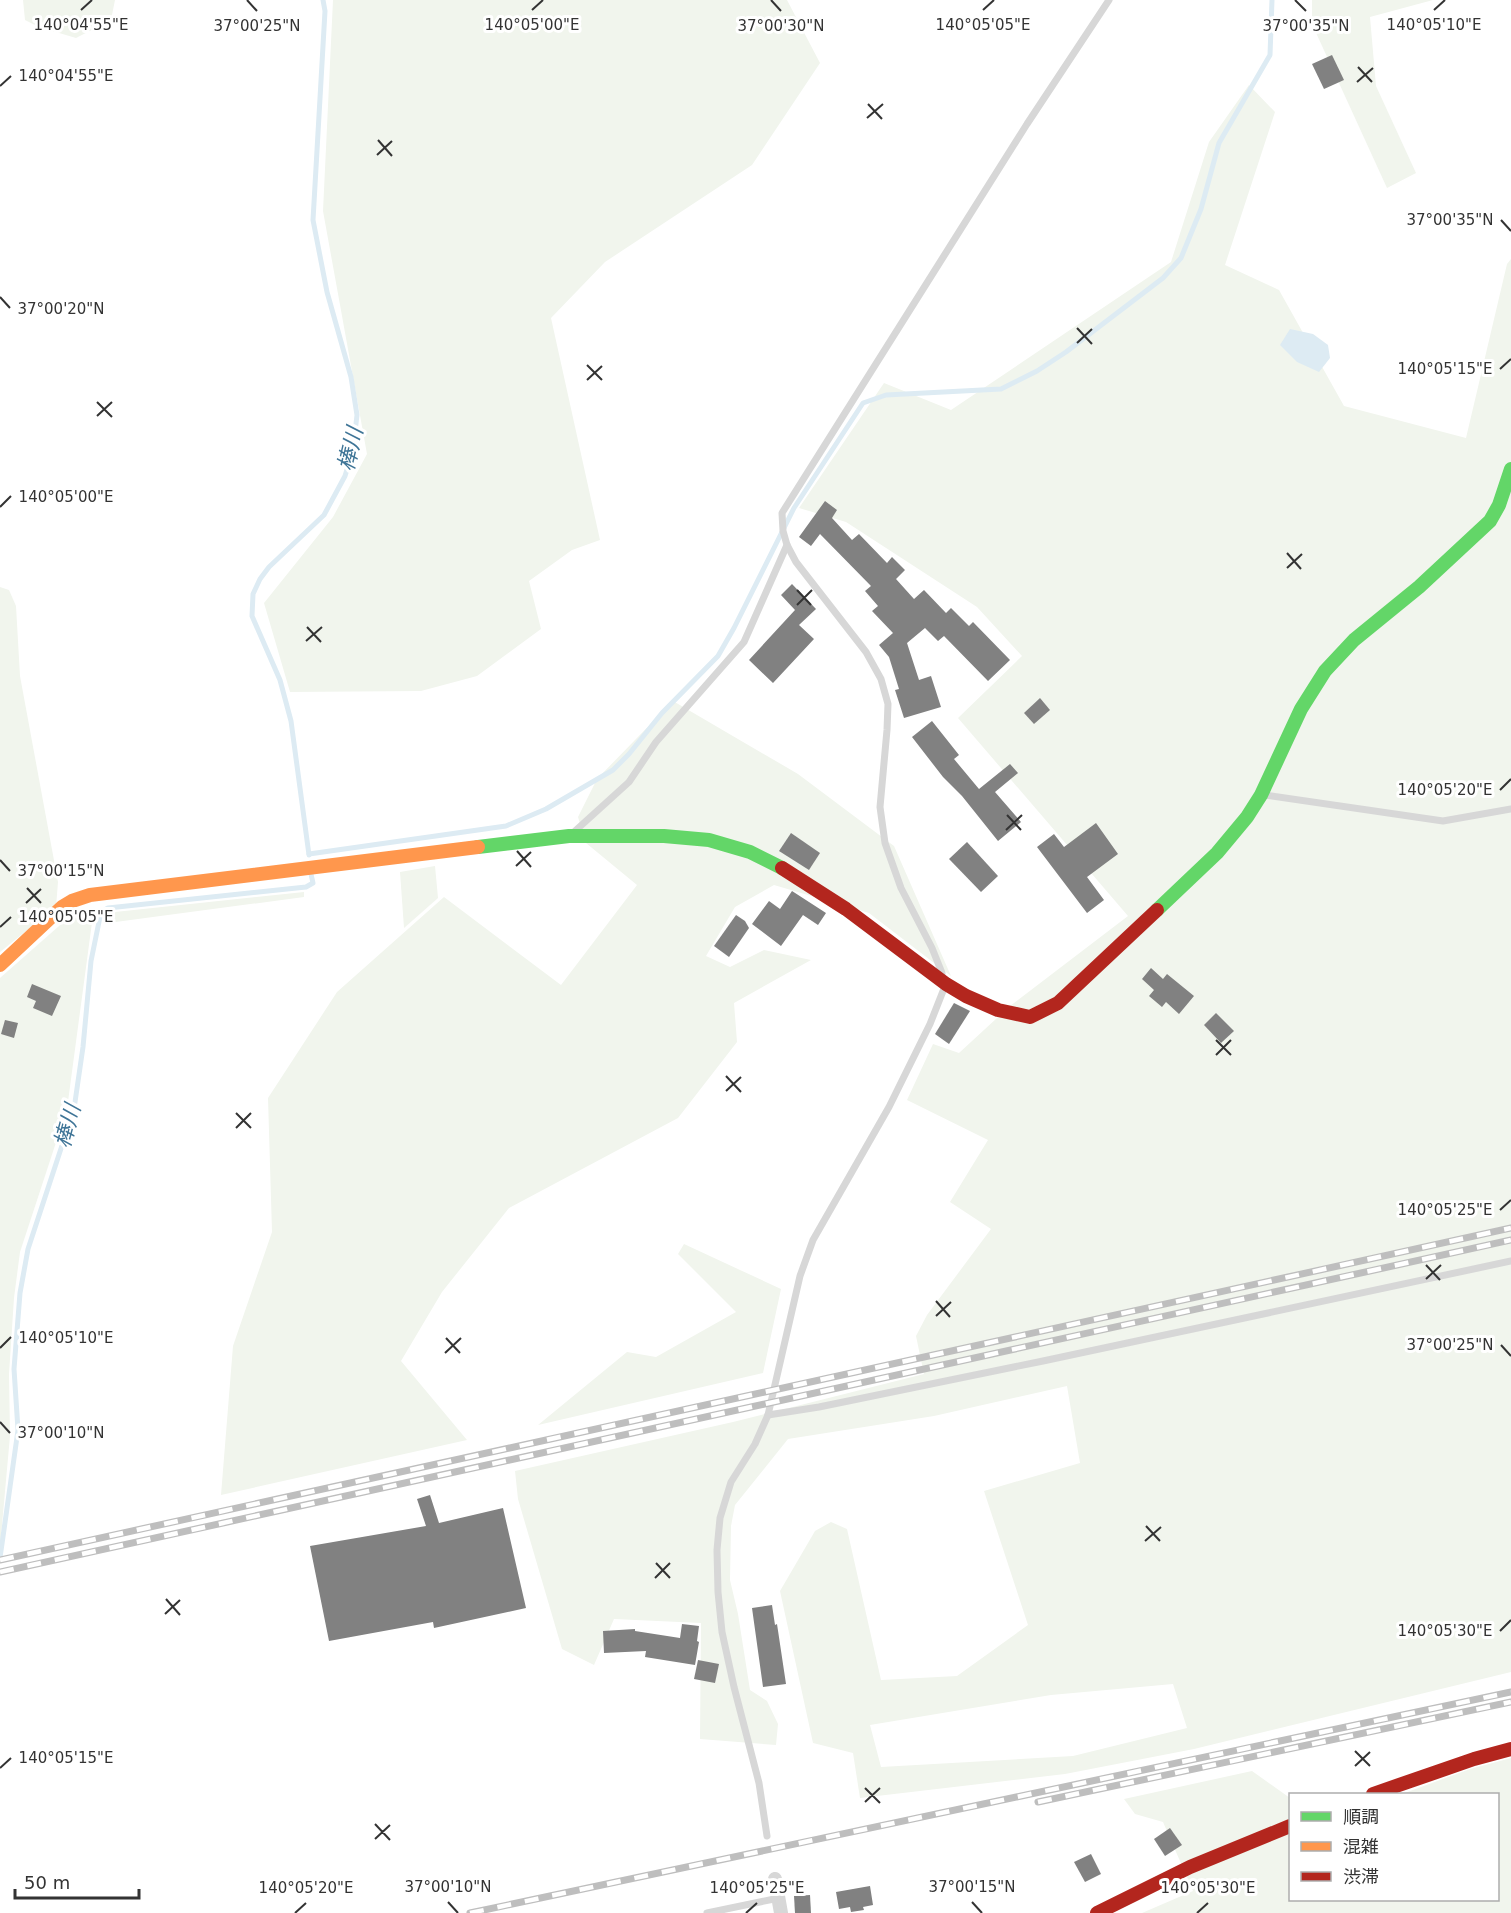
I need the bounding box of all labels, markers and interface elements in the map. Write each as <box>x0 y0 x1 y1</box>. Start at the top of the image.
text: 140°04'55"E <box>34 16 128 34</box>
text: 140°05'00"E <box>485 16 579 34</box>
text: 140°05'05"E <box>936 16 1030 34</box>
text: 140°05'10"E <box>1387 16 1481 34</box>
text: 37°00'25"N <box>213 17 301 35</box>
text: 37°00'30"N <box>737 17 825 35</box>
text: 37°00'35"N <box>1262 17 1350 35</box>
text: 140°04'55"E <box>19 67 113 85</box>
text: 37°00'35"N <box>1406 211 1494 229</box>
text: 37°00'20"N <box>17 300 105 318</box>
text: 140°05'15"E <box>1398 360 1492 378</box>
water label: 棒川 <box>333 423 368 473</box>
text: 140°05'00"E <box>19 488 113 506</box>
text: 140°05'20"E <box>1398 781 1492 799</box>
text: 37°00'15"N <box>17 862 105 880</box>
text: 140°05'05"E <box>19 908 113 926</box>
water label: 棒川 <box>50 1100 86 1151</box>
text: 140°05'25"E <box>1398 1201 1492 1219</box>
text: 140°05'10"E <box>19 1329 113 1347</box>
text: 37°00'25"N <box>1406 1336 1494 1354</box>
text: 37°00'10"N <box>17 1424 105 1442</box>
text: 140°05'30"E <box>1398 1622 1492 1640</box>
text: 140°05'15"E <box>19 1749 113 1767</box>
legend <box>1289 1793 1499 1901</box>
text: 順調 <box>1343 1806 1379 1827</box>
text: 混雑 <box>1343 1836 1379 1857</box>
scale bar <box>15 1862 140 1900</box>
text: 渋滞 <box>1343 1866 1379 1887</box>
text: 50 m <box>24 1872 70 1893</box>
text: 37°00'10"N <box>404 1878 492 1896</box>
text: 37°00'15"N <box>928 1878 1016 1896</box>
text: 140°05'20"E <box>259 1879 353 1897</box>
text: 140°05'25"E <box>710 1879 804 1897</box>
text: 140°05'30"E <box>1161 1879 1255 1897</box>

